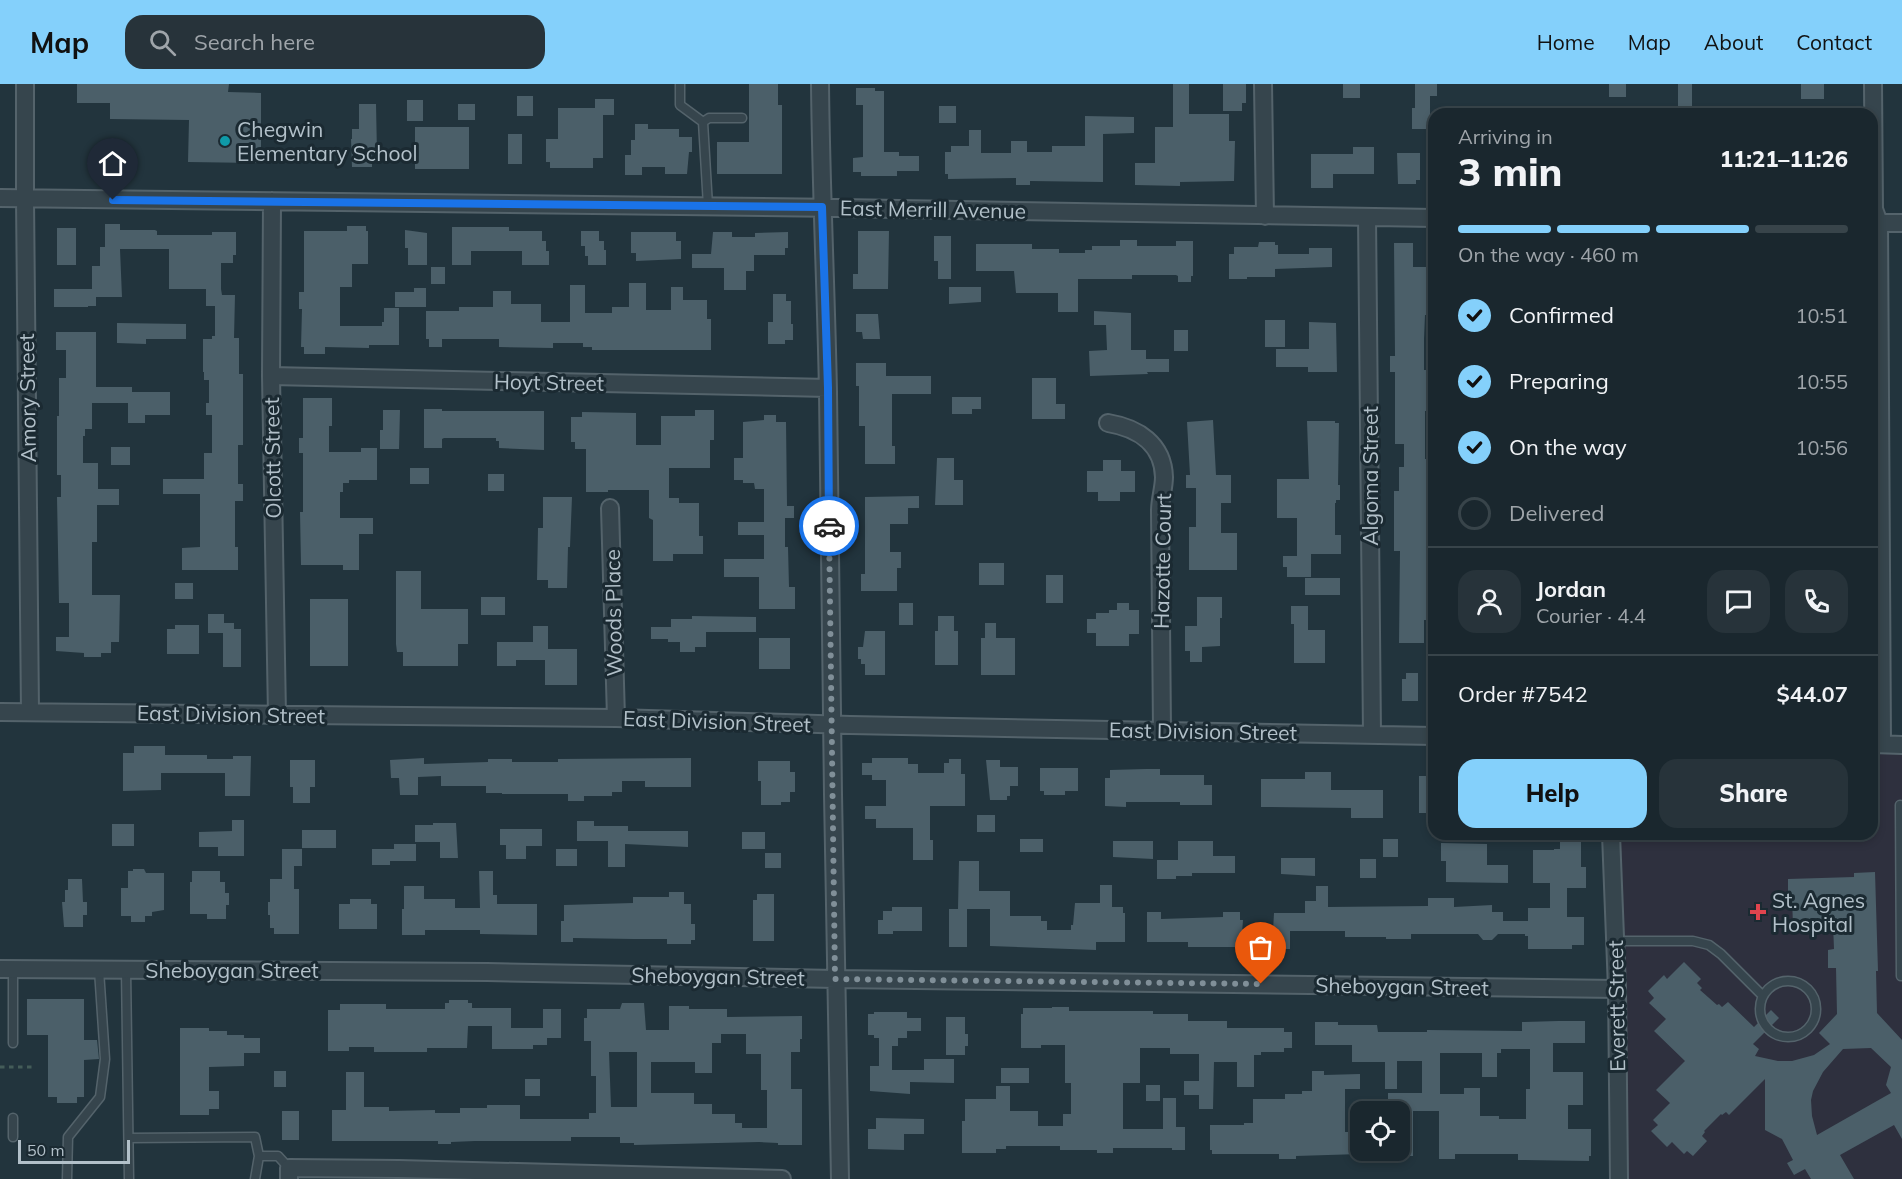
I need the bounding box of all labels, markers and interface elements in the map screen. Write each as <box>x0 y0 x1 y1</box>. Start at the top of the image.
search box <box>125 15 545 69</box>
text: Map <box>30 25 89 60</box>
icon: search <box>146 26 179 59</box>
text: Search here <box>194 28 315 56</box>
text: Home <box>1537 29 1595 55</box>
text: Map <box>1628 29 1671 55</box>
text: About <box>1704 29 1763 55</box>
text: Contact <box>1796 29 1872 55</box>
place label: Chegwin Elementary School <box>237 116 418 166</box>
text: Arriving in <box>1458 124 1553 149</box>
marker: Chegwin Elementary School <box>218 134 232 148</box>
pin <box>87 138 138 200</box>
text: 11:21–11:26 <box>1720 145 1848 173</box>
icon: home <box>96 147 129 180</box>
text: 3 min <box>1458 147 1563 196</box>
street label: East Merrill Avenue <box>840 194 1026 224</box>
text: On the way · 460 m <box>1458 242 1639 267</box>
icon: check <box>1458 299 1491 332</box>
text: Confirmed <box>1509 301 1614 329</box>
text: 10:51 <box>1795 303 1848 328</box>
street label: Amory Street <box>13 333 41 463</box>
icon: check <box>1458 365 1491 398</box>
text: Preparing <box>1509 367 1609 395</box>
street label: Hoyt Street <box>494 368 604 396</box>
text: 10:55 <box>1795 369 1848 394</box>
street label: Olcott Street <box>258 397 286 519</box>
street label: Algoma Street <box>1357 406 1383 546</box>
icon: check <box>1458 431 1491 464</box>
text: On the way <box>1509 433 1627 461</box>
text: 10:56 <box>1795 435 1848 460</box>
street label: Hazotte Court <box>1148 493 1176 629</box>
courier <box>799 496 859 556</box>
text: Delivered <box>1509 499 1604 527</box>
icon: car <box>813 510 846 543</box>
street label: Woods Place <box>599 549 627 677</box>
button: person <box>1458 570 1521 633</box>
button: chat <box>1707 570 1770 633</box>
button: phone <box>1785 570 1848 633</box>
text: Jordan <box>1536 575 1606 603</box>
text: Courier · 4.4 <box>1536 603 1646 628</box>
text: Order #7542 <box>1458 680 1588 708</box>
text: $44.07 <box>1777 680 1848 708</box>
street label: East Division Street <box>137 699 325 729</box>
street label: East Division Street <box>623 705 811 737</box>
street label: East Division Street <box>1109 716 1297 746</box>
button: Help <box>1458 759 1647 828</box>
button: Share <box>1659 759 1848 828</box>
place label: St. Agnes Hospital <box>1772 887 1865 937</box>
marker: St. Agnes Hospital <box>1749 903 1767 921</box>
pin <box>1235 922 1286 984</box>
icon: bag <box>1244 931 1277 964</box>
street label: Everett Street <box>1602 940 1630 1072</box>
street label: Sheboygan Street <box>145 957 319 983</box>
street label: Sheboygan Street <box>631 961 805 991</box>
street label: Sheboygan Street <box>1315 971 1489 1001</box>
map controls <box>1350 1101 1410 1161</box>
button: locate <box>1350 1101 1410 1161</box>
scale bar <box>18 1137 130 1164</box>
text: 50 m <box>27 1140 64 1160</box>

